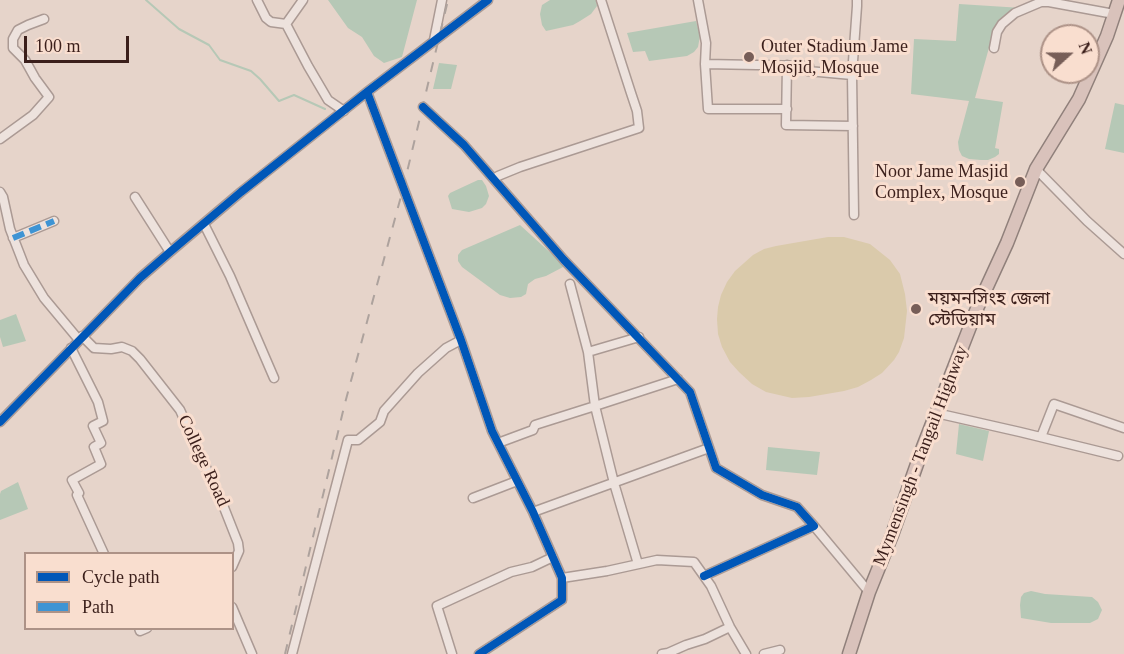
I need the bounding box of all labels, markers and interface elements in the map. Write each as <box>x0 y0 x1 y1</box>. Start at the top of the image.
scale bar <box>27 24 132 62</box>
north arrow <box>1040 24 1100 84</box>
text: 100 m <box>35 36 81 56</box>
place label: Outer Stadium Jame Mosjid, Mosque <box>761 36 908 78</box>
text: N <box>1075 40 1095 57</box>
marker: Outer Stadium Jame Mosjid, Mosque <box>742 50 756 64</box>
place label: Noor Jame Masjid Complex, Mosque <box>875 161 1008 204</box>
marker: Noor Jame Masjid Complex, Mosque <box>1013 175 1027 189</box>
place label: ময়মনসিংহ জেলা স্টেডিয়াম <box>928 288 1050 330</box>
marker: ময়মনসিংহ জেলা স্টেডিয়াম <box>909 302 923 316</box>
street label: Mymensingh - Tangail Highway <box>869 343 973 569</box>
street label: College Road <box>172 412 234 510</box>
legend <box>24 552 234 630</box>
text: Cycle path <box>82 567 159 587</box>
text: Path <box>82 597 114 617</box>

